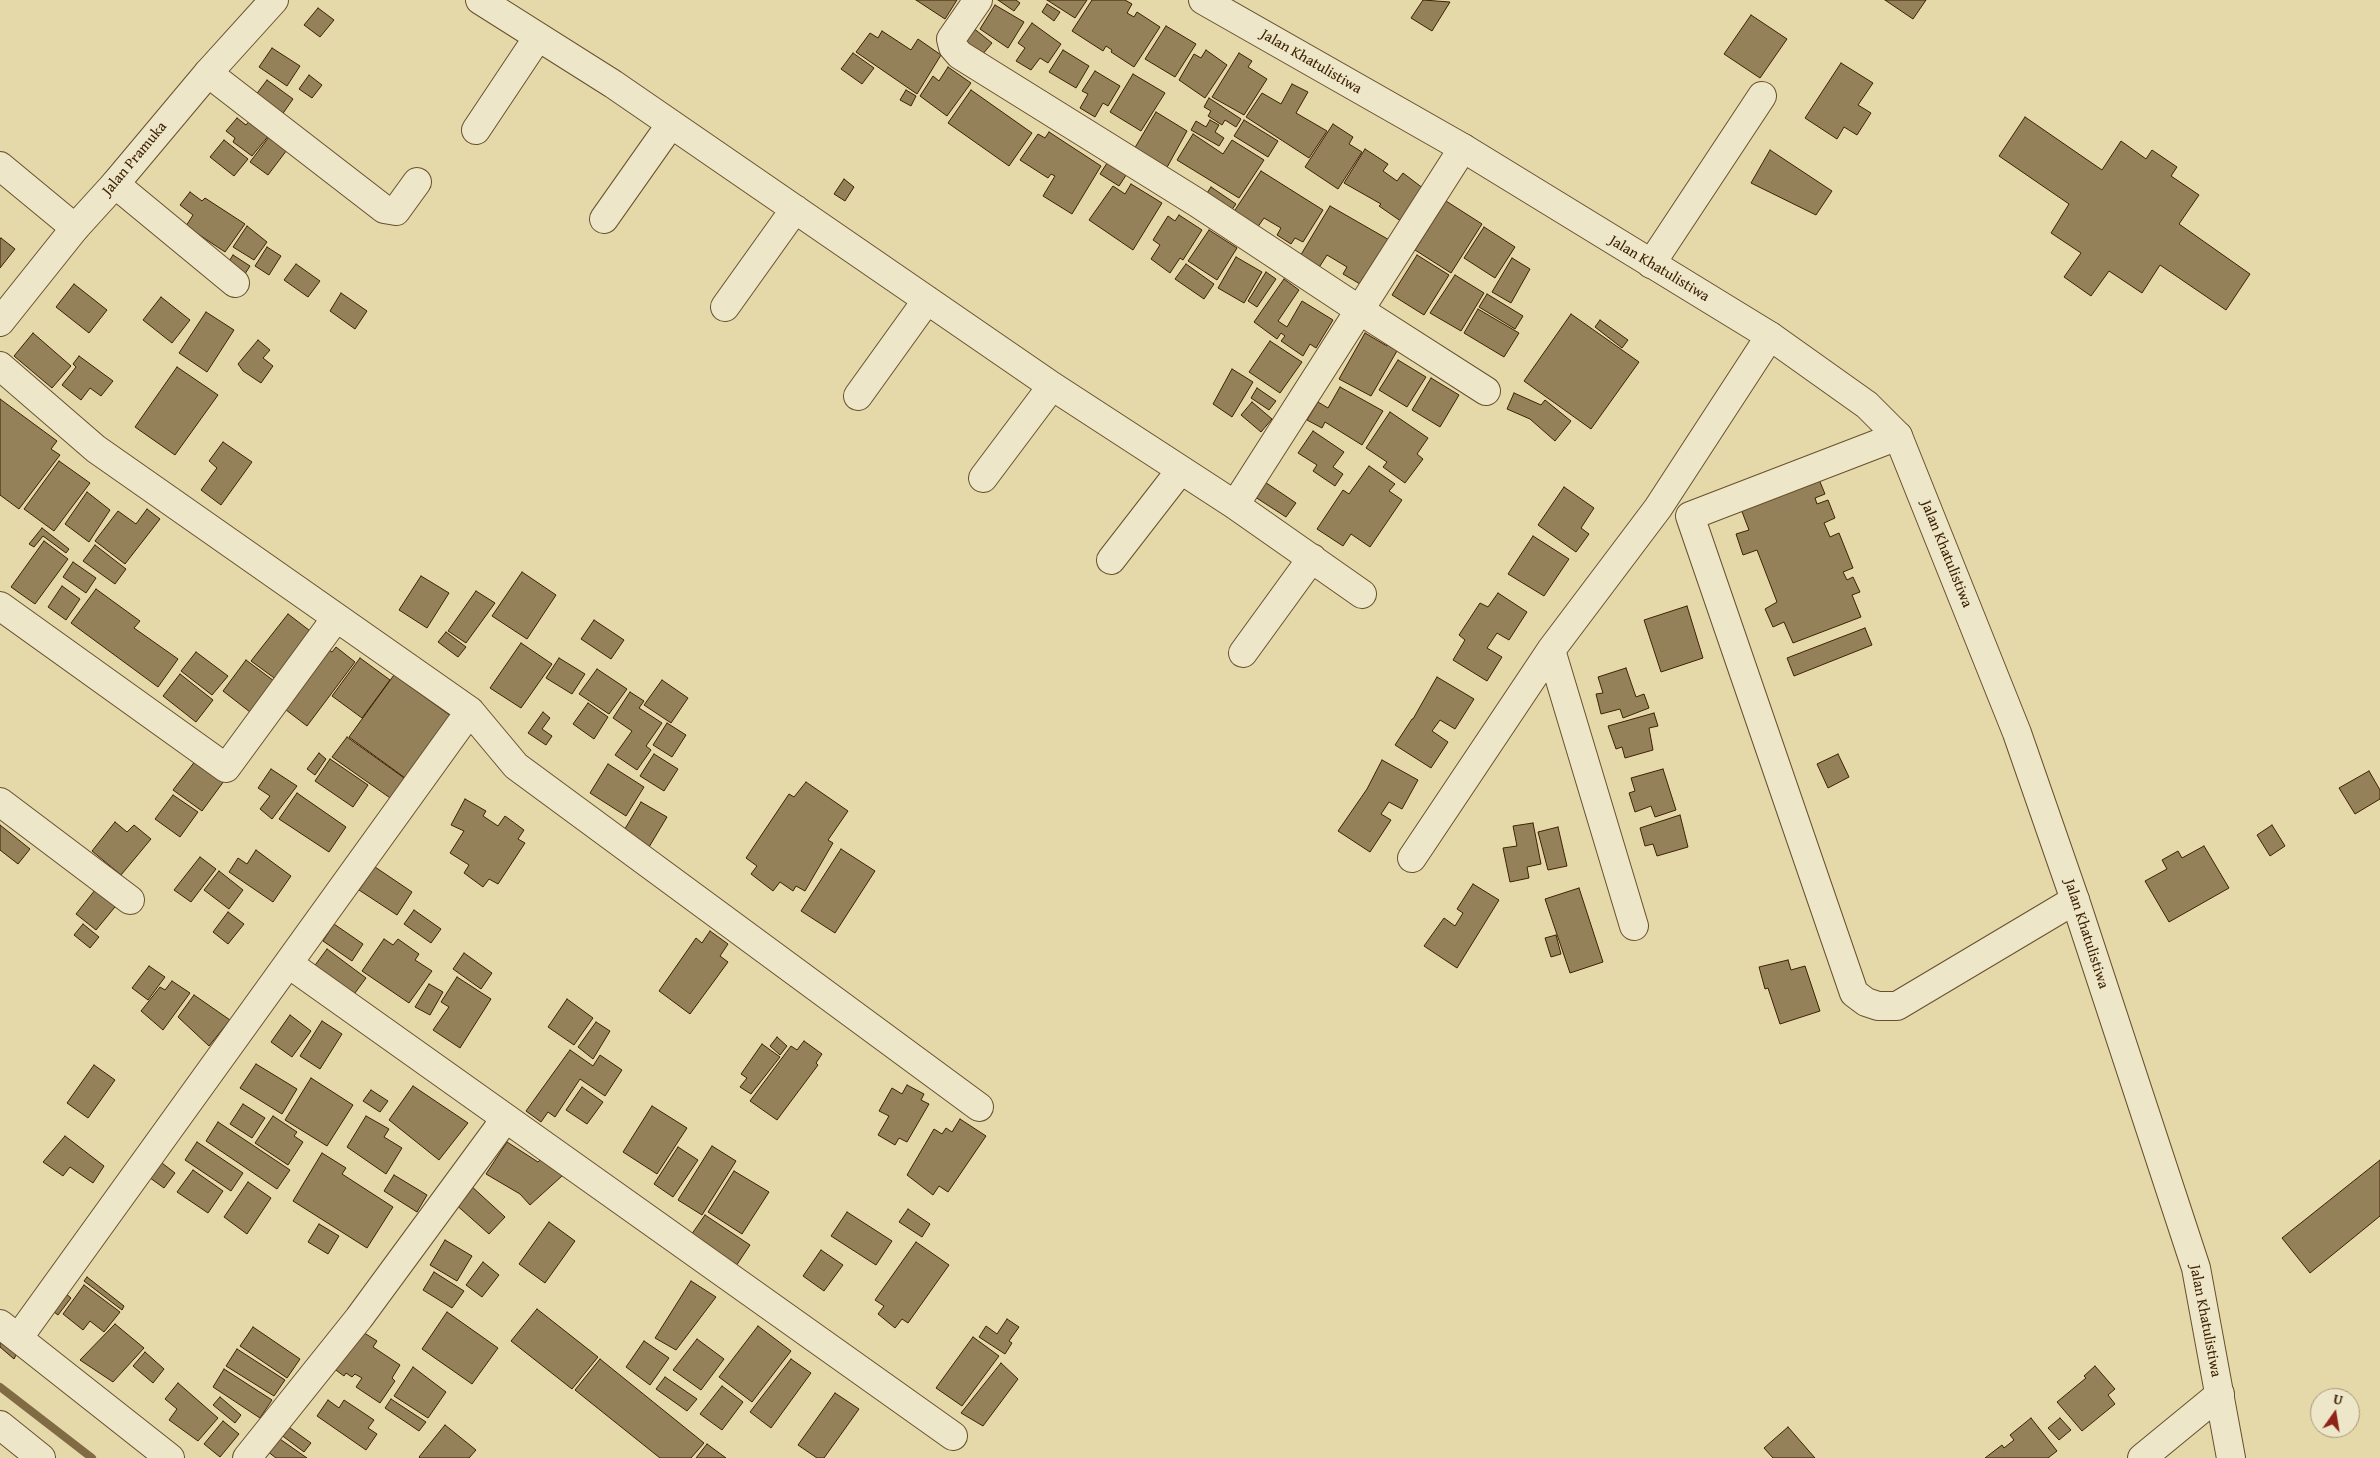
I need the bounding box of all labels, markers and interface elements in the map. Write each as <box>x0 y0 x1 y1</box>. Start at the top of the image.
street label: Jalan Khatulistiwa <box>1257 26 1365 98</box>
street label: Jalan Pramuka <box>99 118 171 200</box>
street label: Jalan Khatulistiwa <box>1605 232 1713 306</box>
street label: Jalan Khatulistiwa <box>1916 498 1976 610</box>
street label: Jalan Khatulistiwa <box>2060 877 2112 991</box>
street label: Jalan Khatulistiwa <box>2185 1263 2225 1379</box>
north arrow <box>2310 1388 2360 1438</box>
text: U <box>2331 1389 2345 1410</box>

